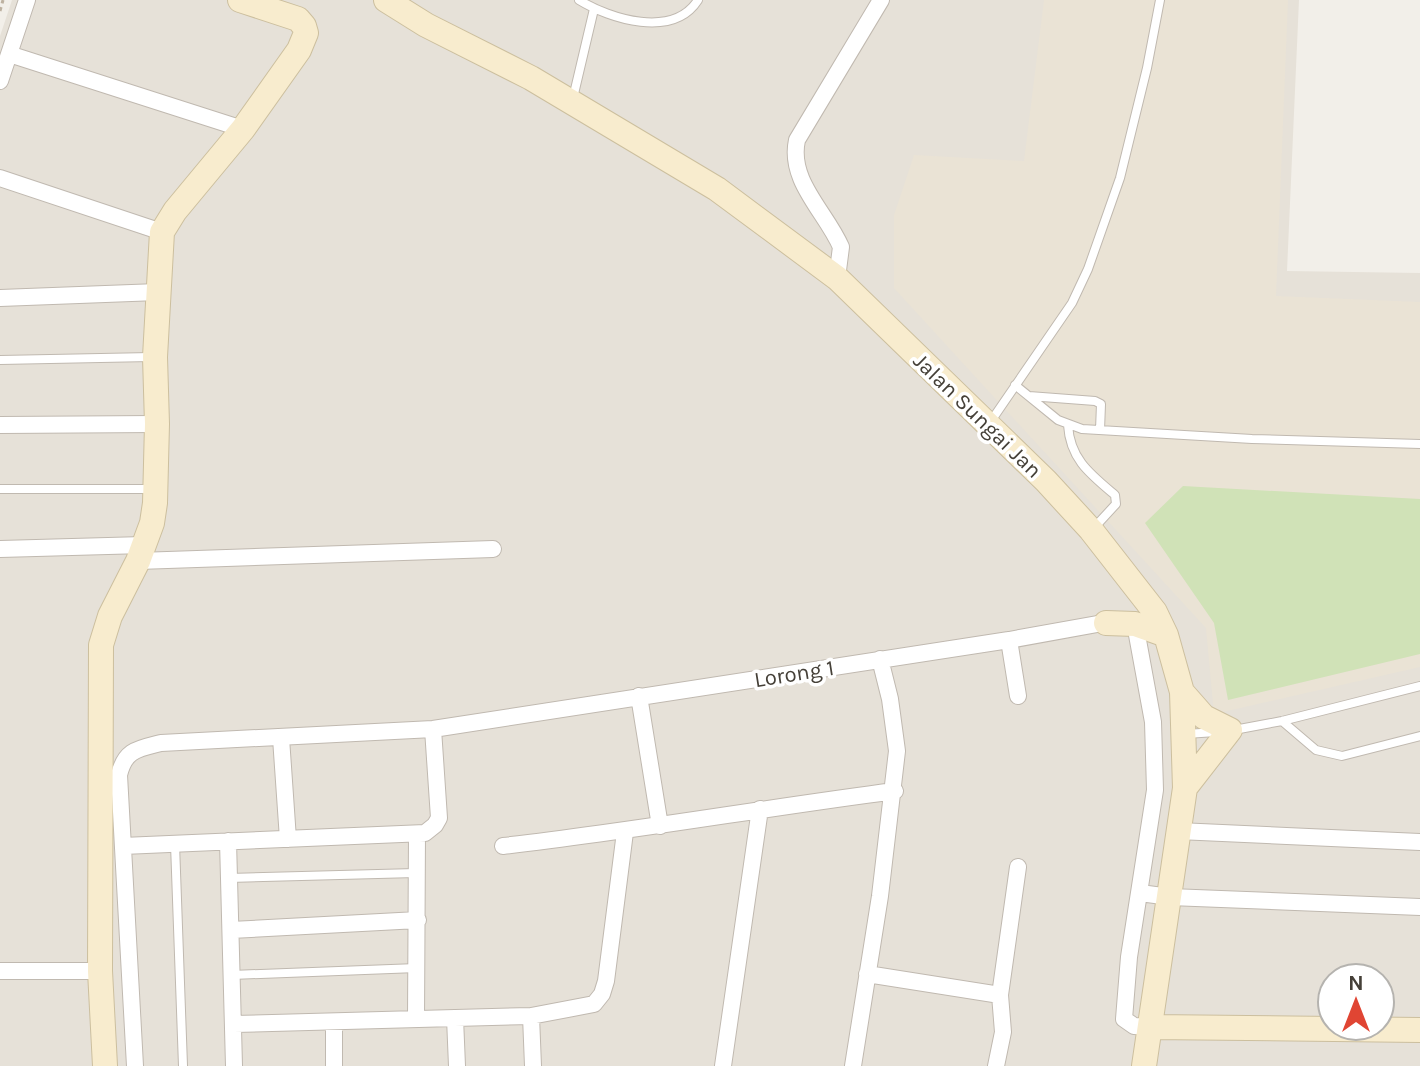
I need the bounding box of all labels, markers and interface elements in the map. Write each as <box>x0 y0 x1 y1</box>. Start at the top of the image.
street label: Jalan Sungai Jan <box>908 348 1047 484</box>
street label: Lorong 1 <box>752 655 836 693</box>
north arrow <box>1316 962 1396 1042</box>
text: N <box>1348 970 1364 996</box>

